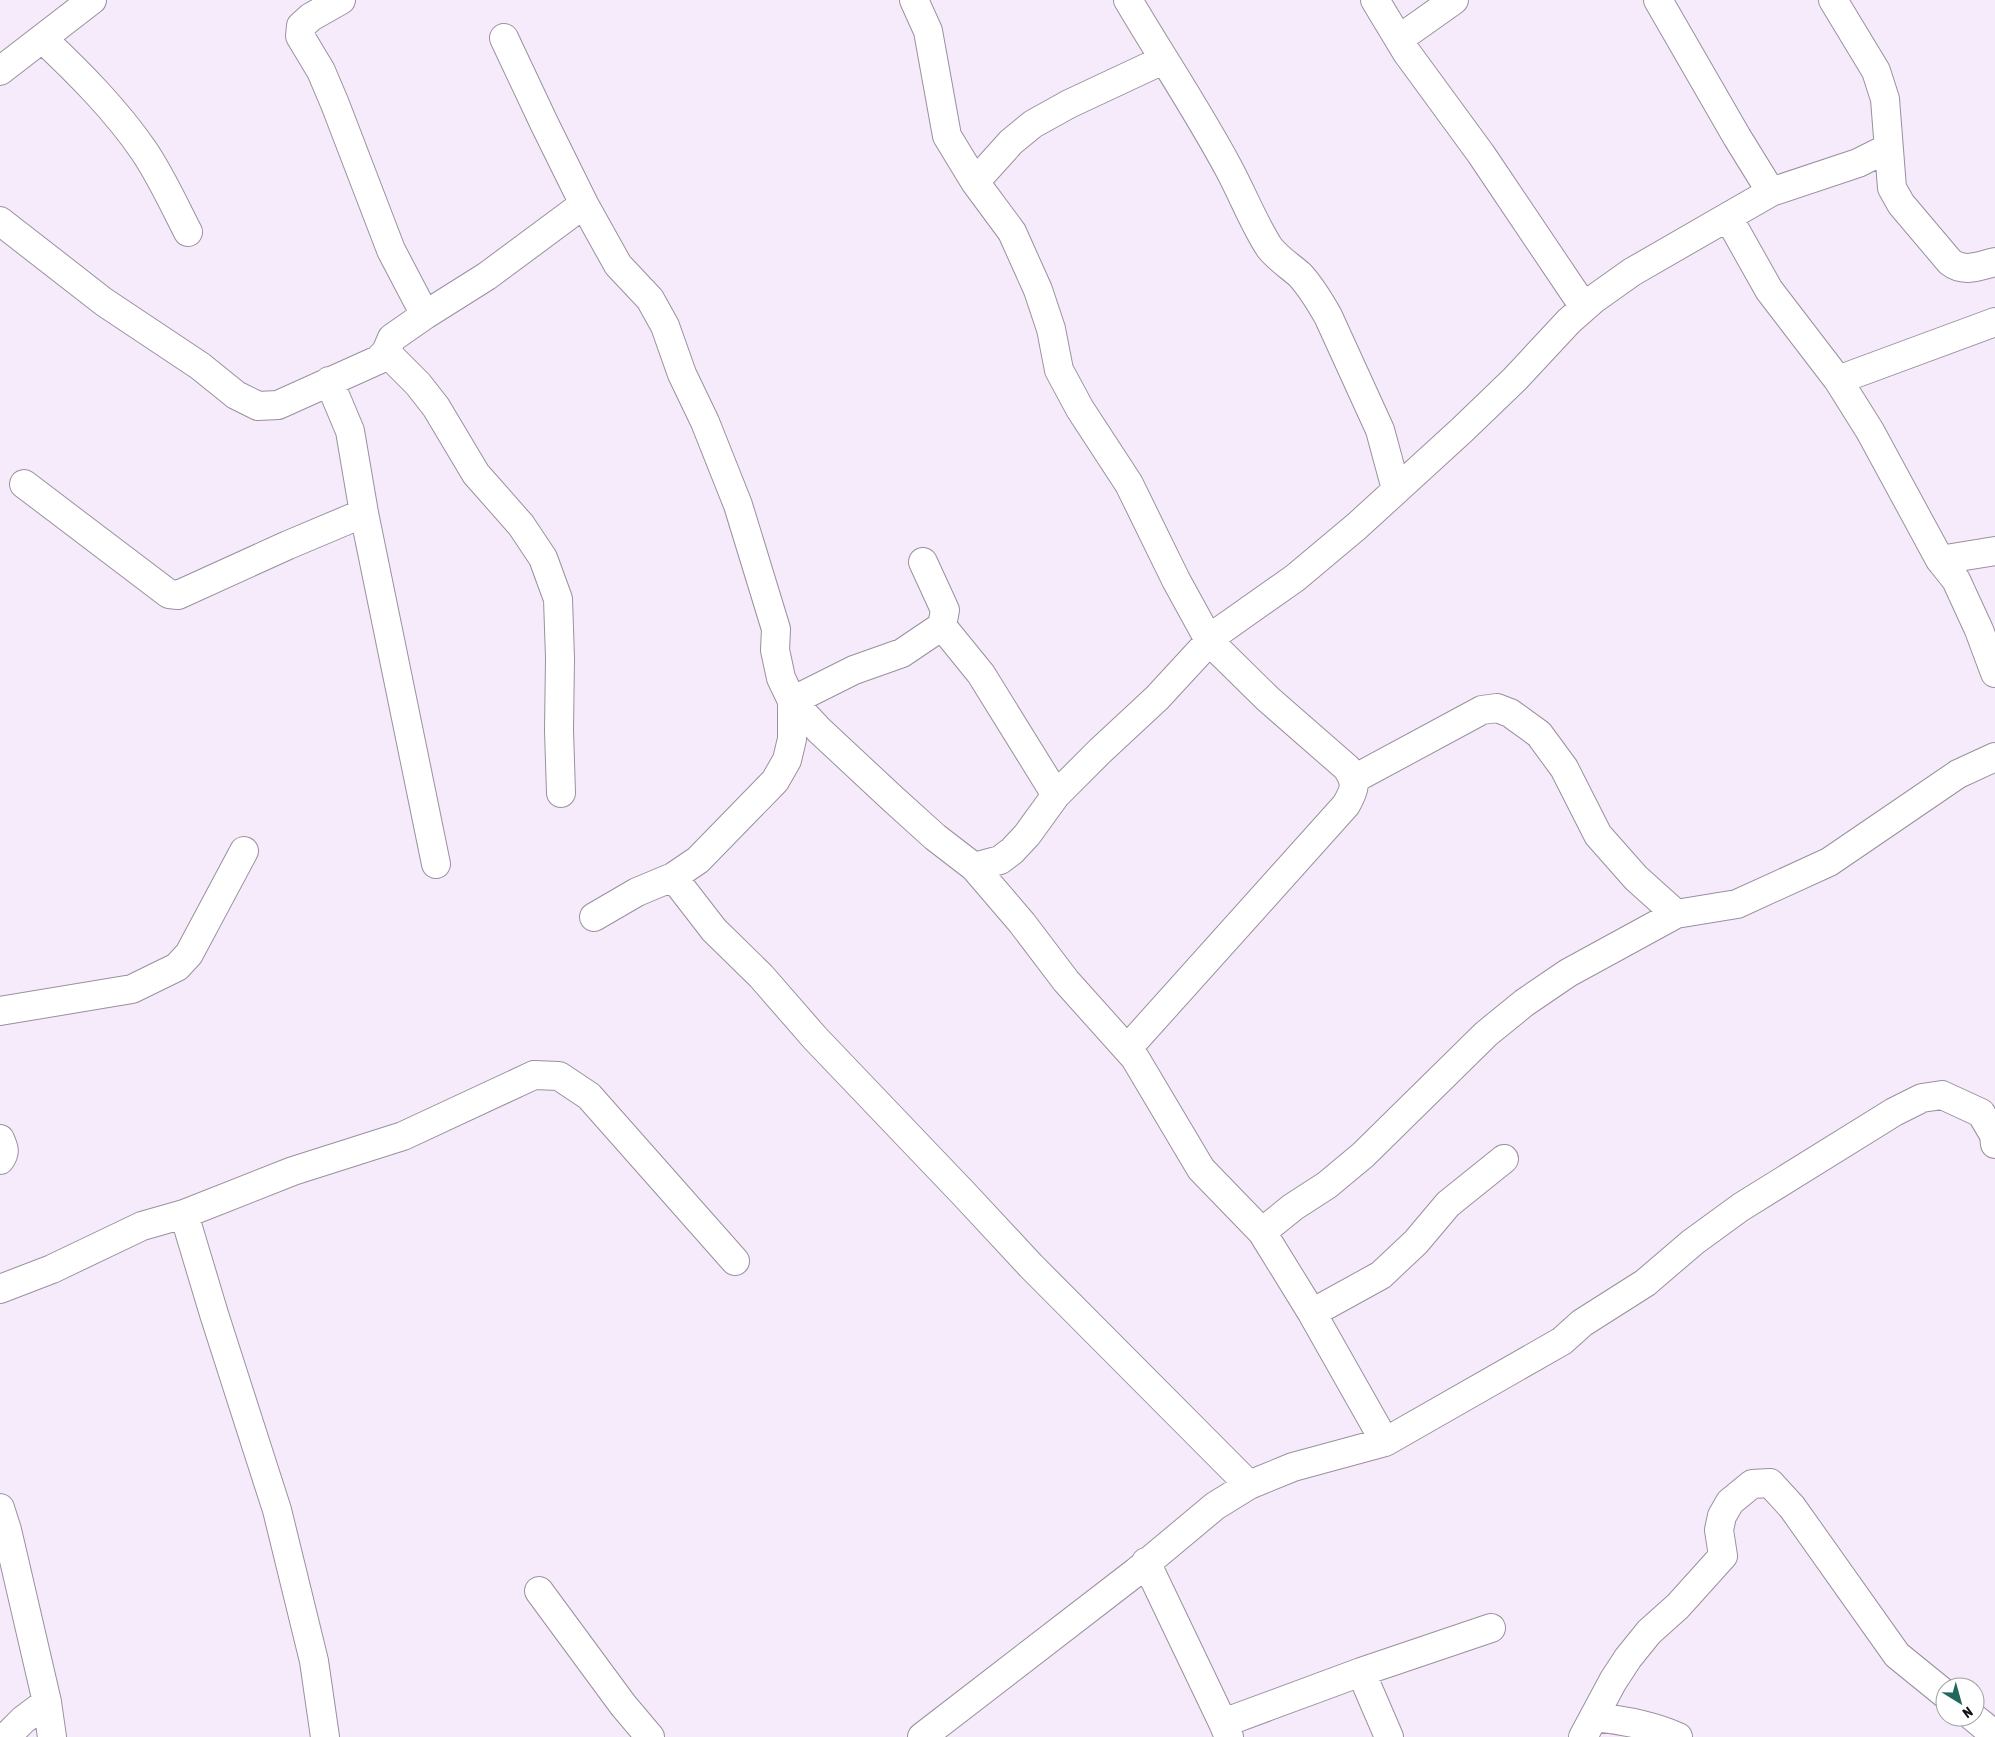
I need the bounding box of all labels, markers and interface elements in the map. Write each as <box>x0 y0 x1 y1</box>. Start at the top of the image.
north arrow <box>1935 1677 1985 1727</box>
text: N <box>1960 1704 1976 1721</box>

